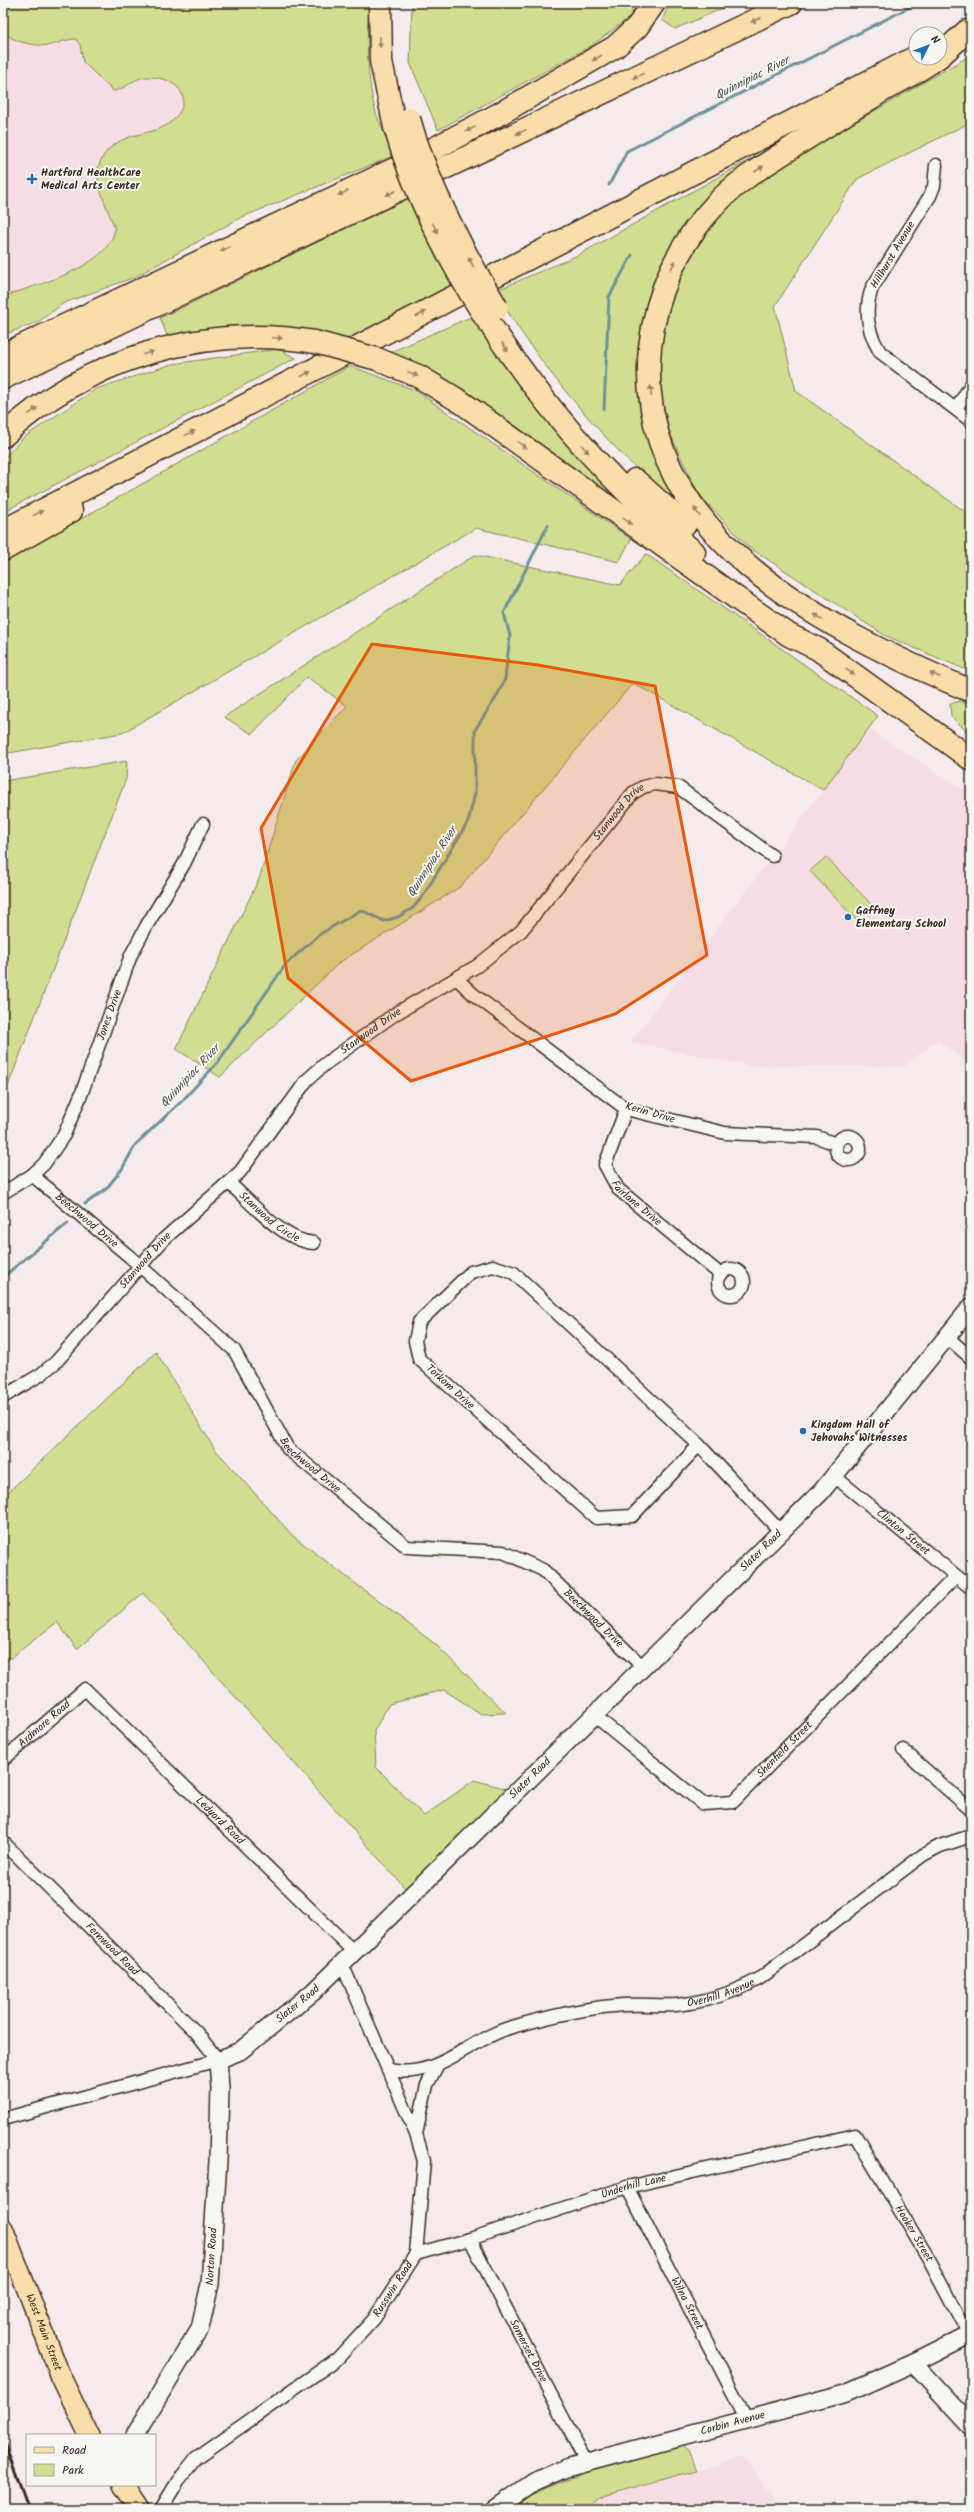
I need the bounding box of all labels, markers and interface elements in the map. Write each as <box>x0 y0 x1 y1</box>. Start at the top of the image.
one-way arrow <box>750 17 761 23</box>
north arrow <box>908 26 948 66</box>
text: N <box>926 31 944 49</box>
one-way arrow <box>376 36 383 48</box>
water label: Quinnipiac River <box>712 50 795 105</box>
one-way arrow <box>591 55 603 62</box>
one-way arrow <box>633 73 644 79</box>
one-way arrow <box>465 126 477 132</box>
one-way arrow <box>515 129 527 135</box>
place label: Hartford HealthCare Medical Arts Center <box>41 164 141 195</box>
one-way arrow <box>753 165 764 173</box>
marker: Hartford HealthCare Medical Arts Center <box>26 173 38 185</box>
one-way arrow <box>337 190 348 196</box>
one-way arrow <box>385 190 397 196</box>
street label: Hillhurst Avenue <box>866 218 920 292</box>
one-way arrow <box>432 222 438 233</box>
one-way arrow <box>220 246 231 252</box>
one-way arrow <box>468 256 474 268</box>
one-way arrow <box>670 259 676 271</box>
one-way arrow <box>415 311 427 317</box>
one-way arrow <box>271 335 284 341</box>
one-way arrow <box>501 342 509 353</box>
one-way arrow <box>142 349 154 355</box>
one-way arrow <box>300 370 312 377</box>
one-way arrow <box>407 371 419 377</box>
one-way arrow <box>647 385 654 397</box>
one-way arrow <box>27 407 38 415</box>
one-way arrow <box>185 430 196 437</box>
one-way arrow <box>516 441 527 449</box>
one-way arrow <box>581 444 590 455</box>
one-way arrow <box>693 506 701 517</box>
one-way arrow <box>32 509 43 516</box>
one-way arrow <box>622 516 633 525</box>
one-way arrow <box>813 613 825 620</box>
one-way arrow <box>844 668 855 676</box>
one-way arrow <box>929 672 941 678</box>
street label: Stanwood Drive <box>589 779 648 845</box>
water label: Quinnipiac River <box>402 820 464 901</box>
place label: Gaffney Elementary School <box>856 902 946 933</box>
marker: Gaffney Elementary School <box>843 912 853 922</box>
street label: Jones Drive <box>92 987 127 1043</box>
street label: Stanwood Drive <box>337 1003 405 1059</box>
water label: Quinnipiac River <box>156 1038 227 1112</box>
street label: Kerin Drive <box>623 1097 677 1129</box>
street label: Fairlane Drive <box>606 1177 666 1231</box>
street label: Stanwood Circle <box>234 1187 302 1248</box>
street label: Beechwood Drive <box>51 1189 122 1253</box>
street label: Stanwood Drive <box>115 1227 176 1293</box>
street label: Torkom Drive <box>421 1360 479 1414</box>
place label: Kingdom Hall of Jehovahs Witnesses <box>811 1416 908 1447</box>
marker: Kingdom Hall of Jehovahs Witnesses <box>798 1426 808 1436</box>
street label: Beechwood Drive <box>274 1434 345 1498</box>
street label: Clinton Street <box>872 1505 934 1560</box>
street label: Slater Road <box>736 1526 787 1576</box>
street label: Beechwood Drive <box>559 1585 627 1652</box>
street label: Ardmore Road <box>14 1696 75 1752</box>
street label: Shenfield Street <box>752 1716 818 1782</box>
street label: Slater Road <box>505 1753 556 1803</box>
street label: Ledyard Road <box>191 1793 249 1849</box>
street label: Fernwood Road <box>81 1918 144 1981</box>
street label: Overhill Avenue <box>686 1974 758 2012</box>
street label: Slater Road <box>272 1980 325 2028</box>
street label: Underhill Lane <box>599 2169 668 2204</box>
street label: Hooker Street <box>890 2202 938 2266</box>
street label: Norton Road <box>201 2226 223 2286</box>
street label: Russwin Road <box>368 2257 418 2321</box>
street label: Wilna Street <box>666 2274 708 2334</box>
street label: West Main Street <box>20 2291 67 2374</box>
street label: Somerset Drive <box>504 2316 552 2386</box>
street label: Corbin Avenue <box>698 2406 767 2441</box>
legend <box>26 2434 156 2486</box>
text: Road <box>62 2441 87 2460</box>
text: Park <box>62 2461 84 2480</box>

